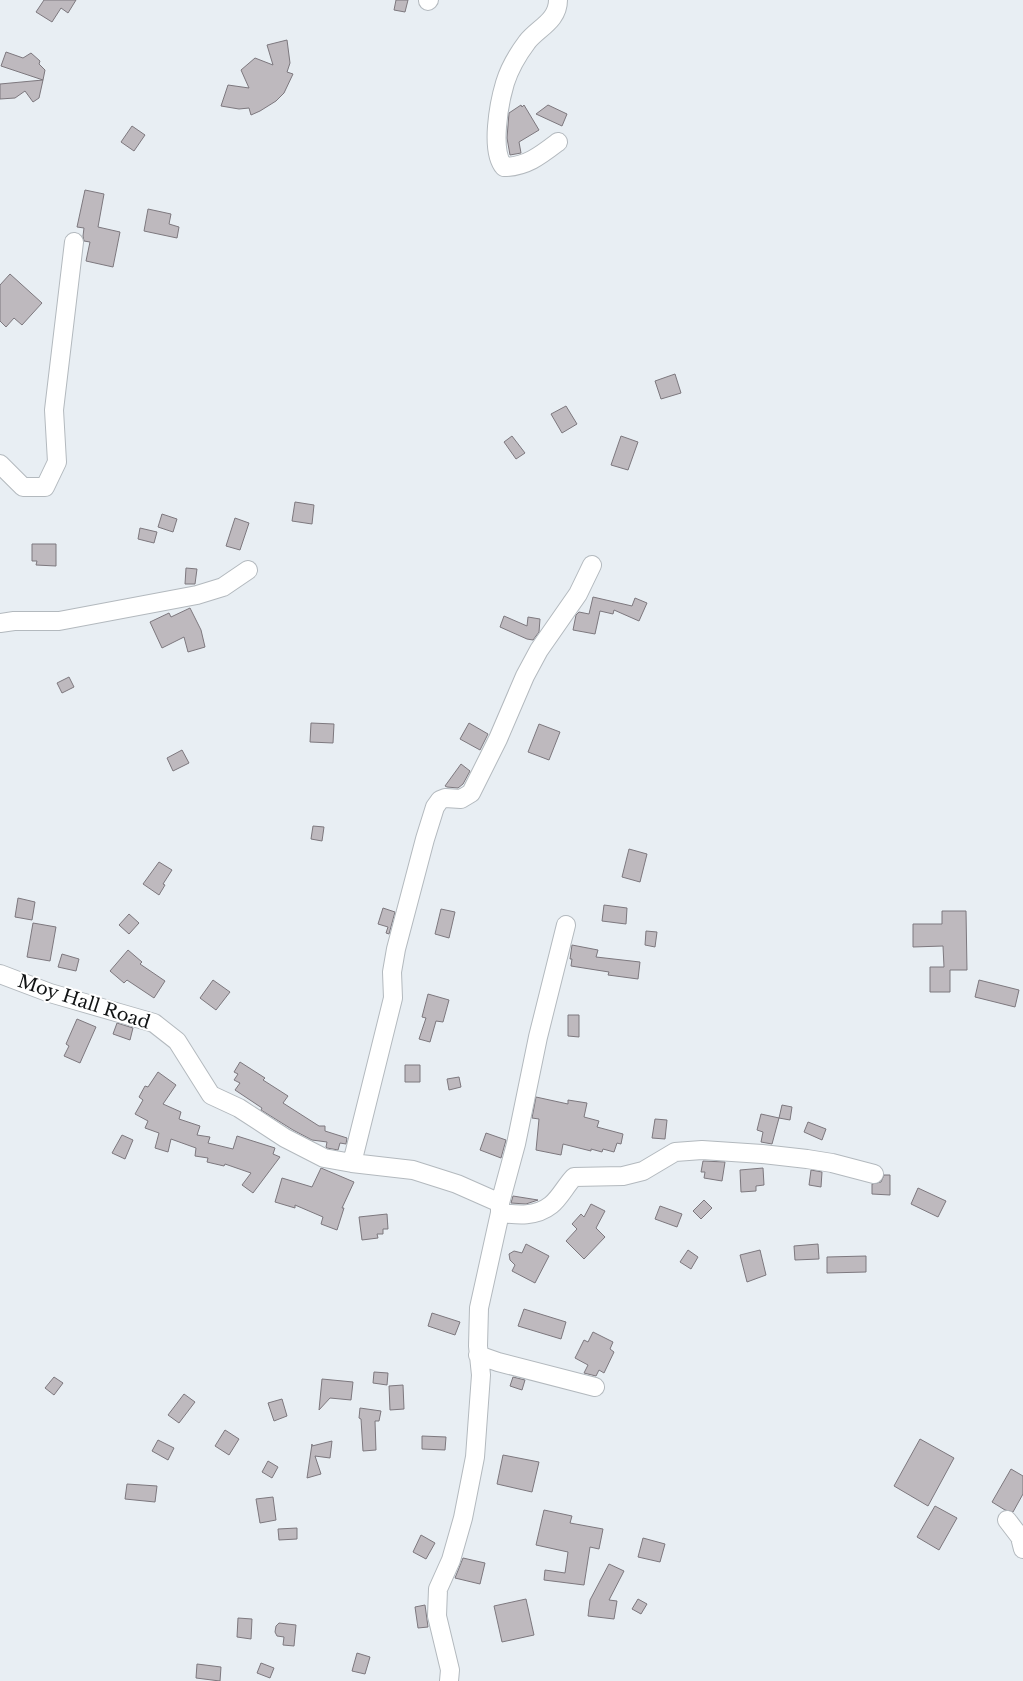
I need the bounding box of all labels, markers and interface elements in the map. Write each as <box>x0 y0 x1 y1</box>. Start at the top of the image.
street label: Moy Hall Road <box>15 970 153 1034</box>

